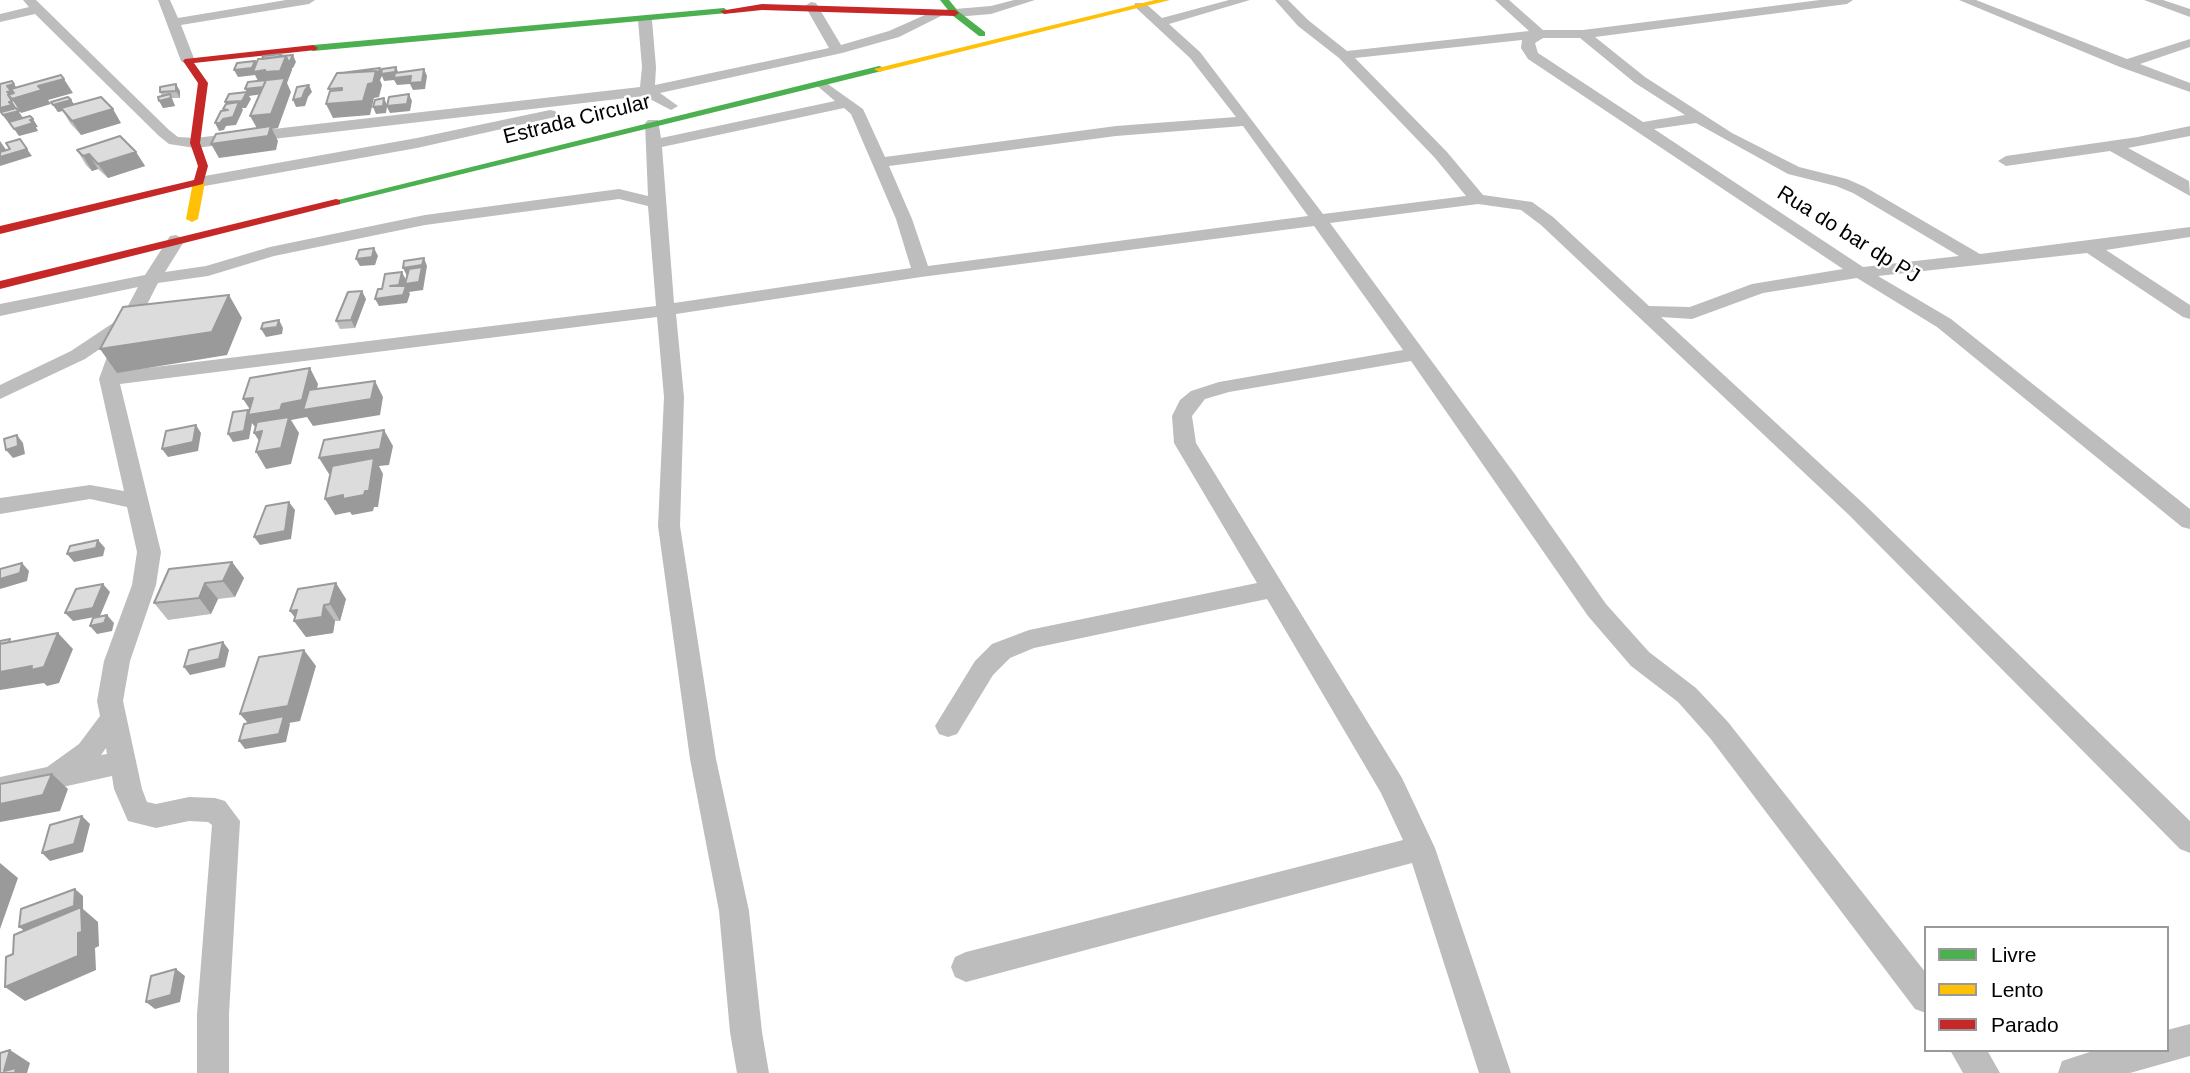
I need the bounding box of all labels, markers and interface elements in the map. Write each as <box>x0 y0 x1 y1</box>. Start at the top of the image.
street label: Estrada Circular <box>501 90 653 150</box>
street label: Rua do bar dp PJ <box>1772 181 1924 289</box>
legend <box>1924 926 2169 1052</box>
text: Livre <box>1991 943 2037 966</box>
text: Lento <box>1991 978 2044 1001</box>
text: Parado <box>1991 1013 2059 1036</box>

